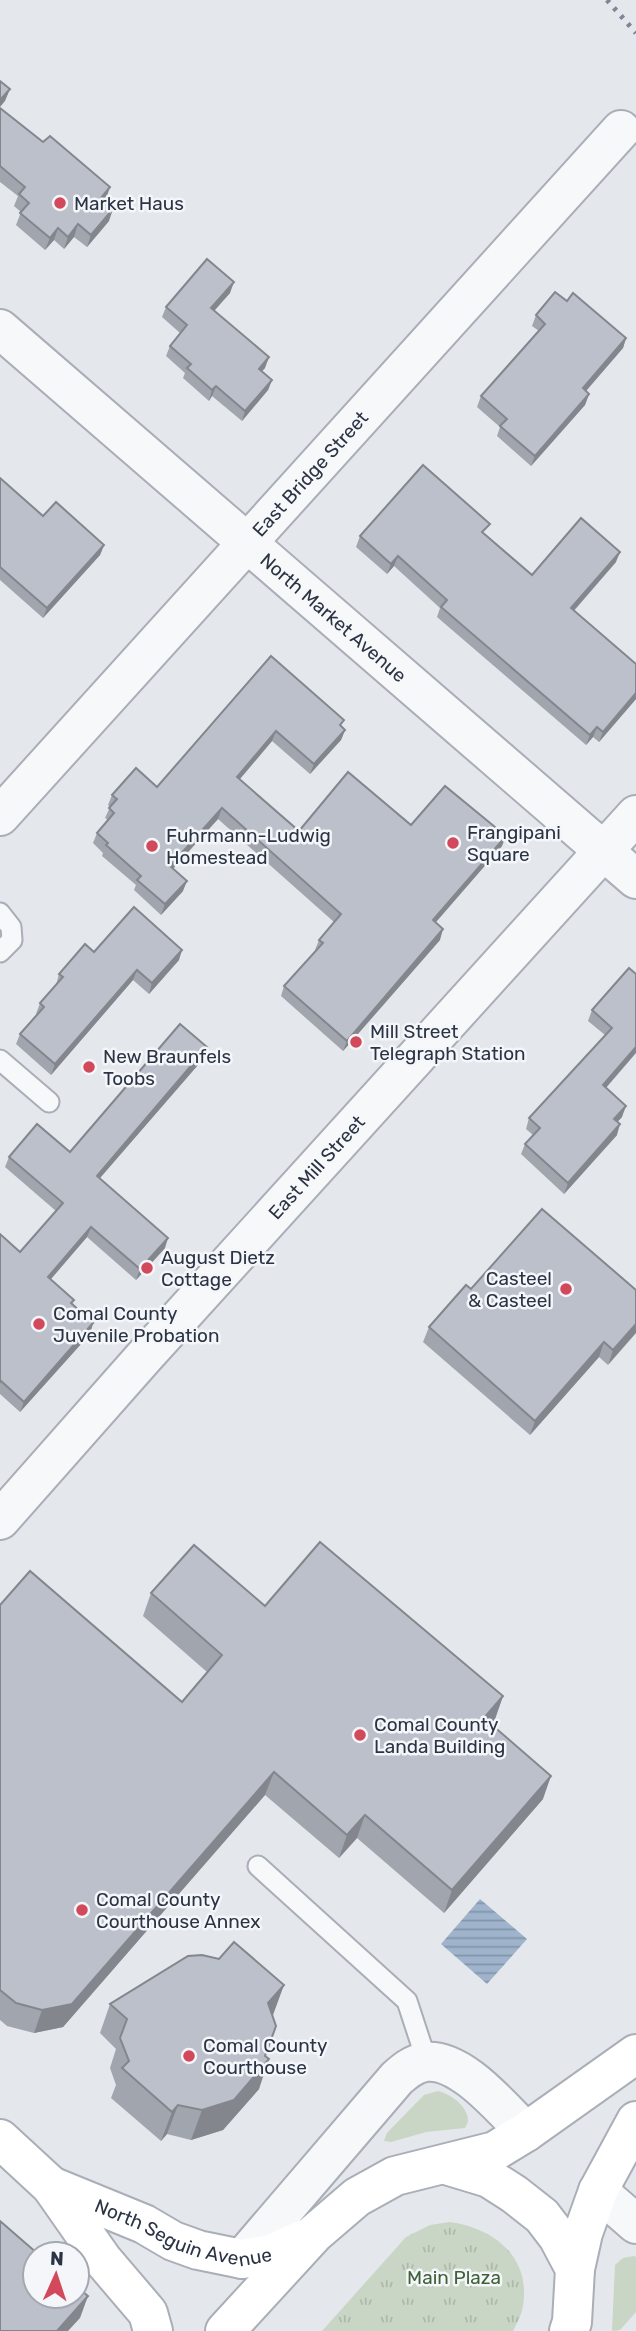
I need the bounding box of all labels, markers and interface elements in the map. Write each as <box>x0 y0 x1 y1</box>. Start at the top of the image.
place label: Market Haus <box>74 192 184 215</box>
marker: Market Haus <box>52 195 68 211</box>
street label: East Bridge Street <box>248 406 373 541</box>
street label: North Market Avenue <box>255 548 411 687</box>
place label: Frangipani Square <box>467 821 561 866</box>
place label: Fuhrmann-Ludwig Homestead <box>166 824 331 869</box>
marker: Frangipani Square <box>445 835 461 851</box>
marker: Fuhrmann-Ludwig Homestead <box>144 838 160 854</box>
place label: Mill Street Telegraph Station <box>370 1020 526 1065</box>
marker: Mill Street Telegraph Station <box>348 1034 364 1050</box>
place label: New Braunfels Toobs <box>103 1045 231 1090</box>
marker: New Braunfels Toobs <box>81 1059 97 1075</box>
street label: East Mill Street <box>264 1110 370 1224</box>
place label: August Dietz Cottage <box>161 1246 275 1291</box>
marker: August Dietz Cottage <box>139 1260 155 1276</box>
place label: Casteel & Casteel <box>468 1267 552 1312</box>
marker: Casteel & Casteel <box>558 1281 574 1297</box>
place label: Comal County Juvenile Probation <box>53 1302 220 1347</box>
marker: Comal County Juvenile Probation <box>31 1316 47 1332</box>
place label: Comal County Landa Building <box>374 1713 505 1758</box>
marker: Comal County Landa Building <box>352 1727 368 1743</box>
place label: Comal County Courthouse Annex <box>96 1888 260 1933</box>
marker: Comal County Courthouse Annex <box>74 1902 90 1918</box>
place label: Comal County Courthouse <box>203 2034 328 2079</box>
marker: Comal County Courthouse <box>181 2048 197 2064</box>
street label: North Seguin Avenue <box>91 2194 274 2271</box>
north arrow <box>21 2240 91 2310</box>
text: N <box>49 2247 64 2270</box>
park label: Main Plaza <box>407 2266 501 2289</box>

